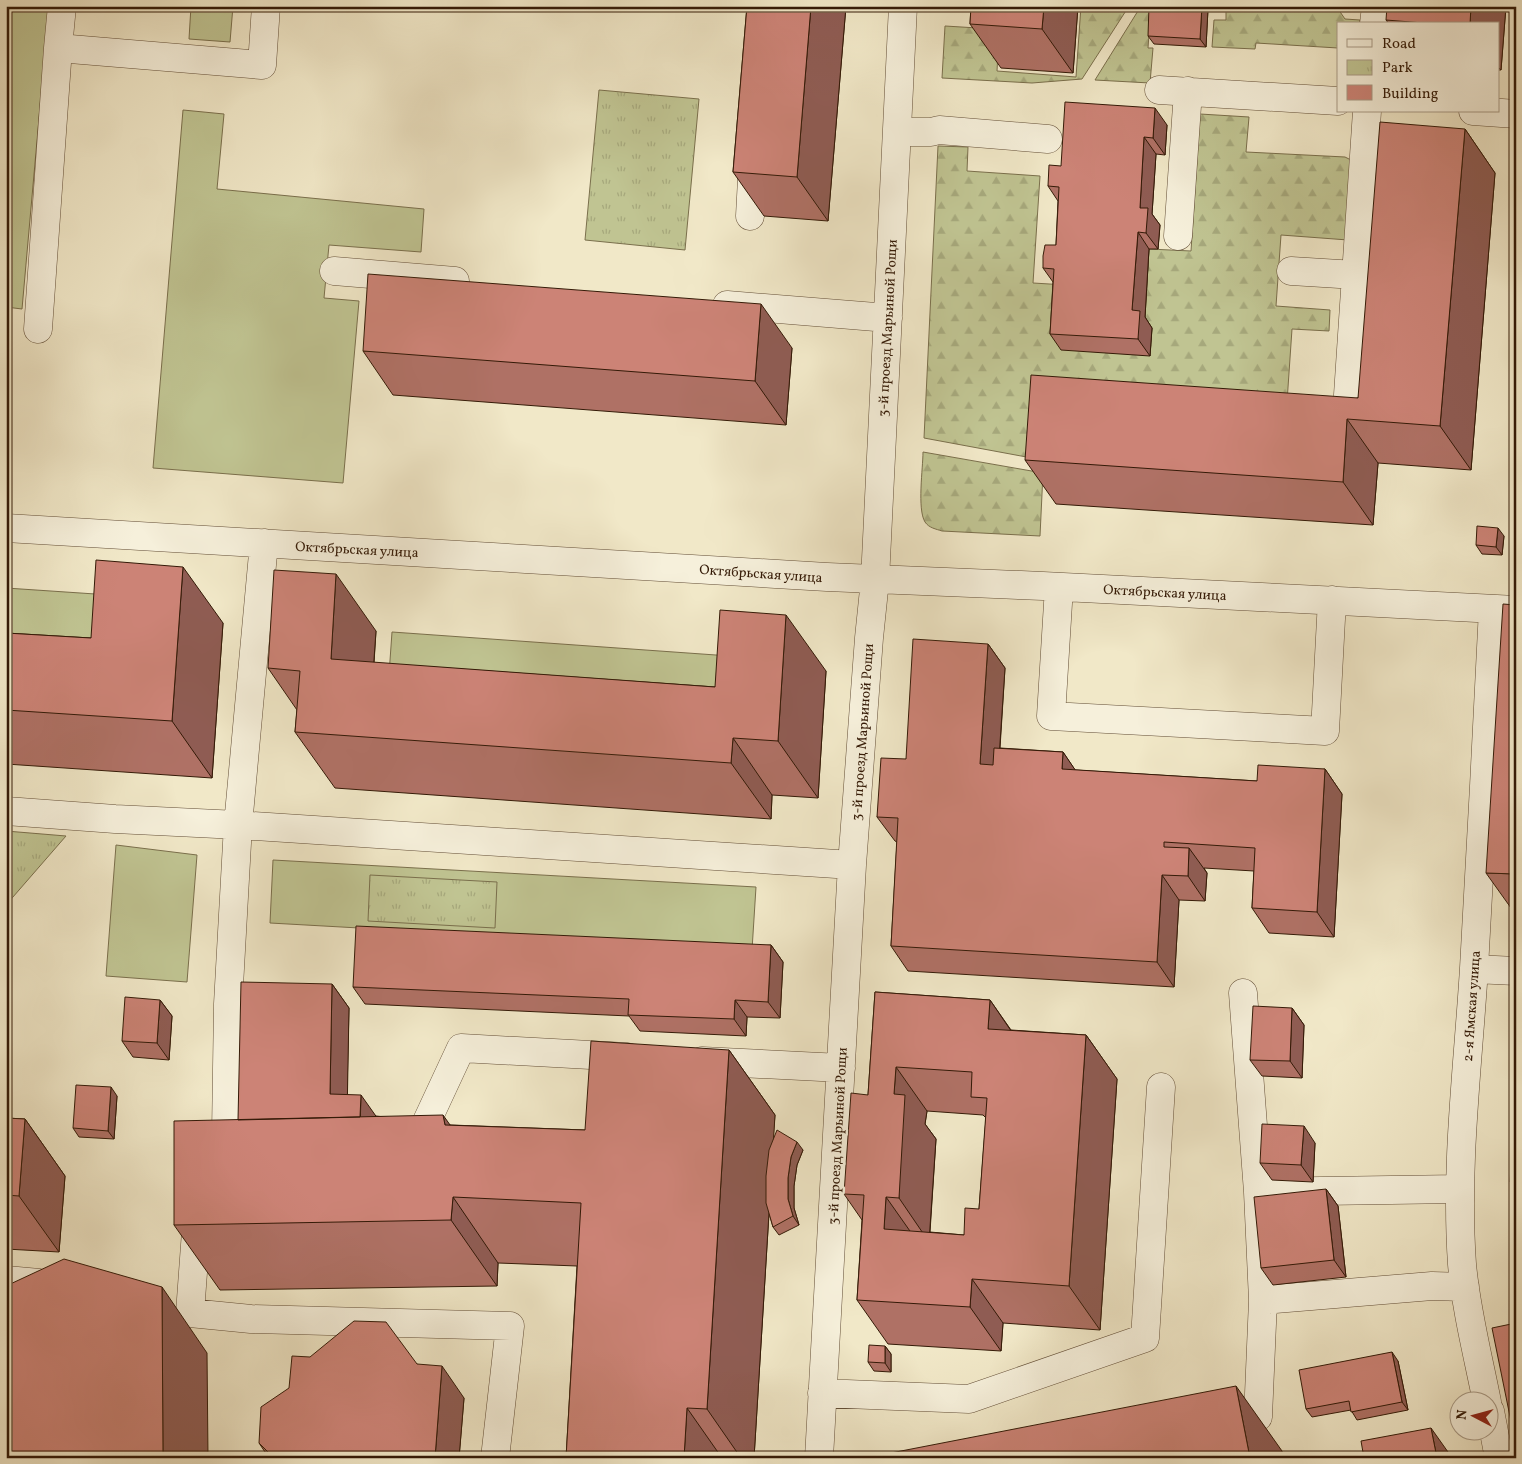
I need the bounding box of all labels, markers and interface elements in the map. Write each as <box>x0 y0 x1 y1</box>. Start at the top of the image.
legend <box>1337 22 1500 112</box>
text: Road <box>1382 34 1416 55</box>
text: Park <box>1382 58 1413 79</box>
text: Building <box>1382 84 1439 105</box>
street label: 3-й проезд Марьиной Рощи <box>874 238 903 417</box>
street label: Октябрьская улица <box>295 538 419 563</box>
street label: Октябрьская улица <box>699 561 823 588</box>
street label: Октябрьская улица <box>1103 581 1227 606</box>
street label: 3-й проезд Марьиной Рощи <box>848 642 879 821</box>
street label: 2-я Ямская улица <box>1459 950 1486 1062</box>
street label: 3-й проезд Марьиной Рощи <box>824 1046 853 1225</box>
north arrow <box>1450 1392 1500 1442</box>
text: N <box>1453 1409 1473 1421</box>

